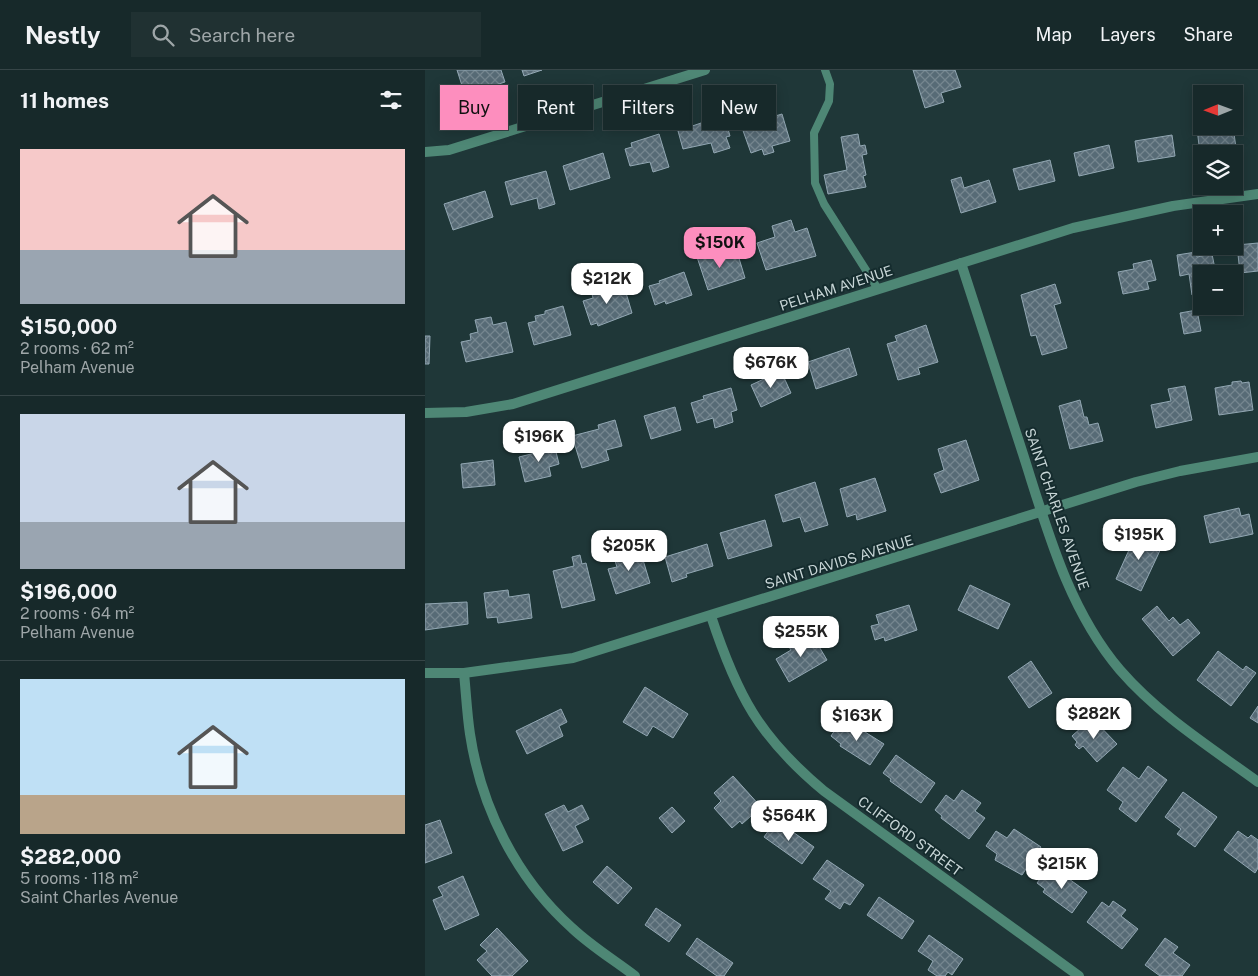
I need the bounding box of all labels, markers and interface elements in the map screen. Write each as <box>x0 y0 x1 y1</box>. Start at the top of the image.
search box <box>131 12 481 57</box>
text: Nestly <box>25 21 101 49</box>
icon: search <box>149 21 177 49</box>
text: Search here <box>189 24 295 46</box>
text: Map <box>1036 24 1072 45</box>
text: Layers <box>1100 24 1156 45</box>
text: Share <box>1184 24 1233 45</box>
chip: Buy <box>440 85 508 130</box>
chip: Rent <box>518 85 593 130</box>
chip: Filters <box>603 85 692 130</box>
chip: New <box>702 85 776 130</box>
north arrow <box>1193 85 1243 135</box>
map controls <box>1193 85 1243 315</box>
icon: filters <box>377 86 405 114</box>
text: 11 homes <box>20 88 109 113</box>
button: layers <box>1193 145 1243 195</box>
icon: home <box>168 181 258 271</box>
button: + <box>1193 205 1243 255</box>
pin: $150K <box>685 226 755 269</box>
text: $150K <box>695 233 745 252</box>
pin: $212K <box>572 262 642 305</box>
street label: PELHAM AVENUE <box>778 262 894 314</box>
button: − <box>1193 265 1243 315</box>
text: $212K <box>582 269 632 288</box>
text: $150,000 <box>20 314 117 339</box>
text: 2 rooms · 62 m² <box>20 339 134 358</box>
pin: $676K <box>736 346 806 389</box>
text: $676K <box>744 353 798 372</box>
text: Pelham Avenue <box>20 358 135 377</box>
pin: $196K <box>504 420 574 463</box>
street label: SAINT CHARLES AVENUE <box>1022 426 1092 592</box>
text: $196K <box>514 427 564 446</box>
icon: home <box>168 447 258 537</box>
pin: $195K <box>1104 518 1174 561</box>
text: $195K <box>1114 525 1164 544</box>
pin: $205K <box>594 530 664 572</box>
street label: SAINT DAVIDS AVENUE <box>763 532 915 592</box>
text: $205K <box>602 536 656 555</box>
text: $196,000 <box>20 579 117 604</box>
text: 2 rooms · 64 m² <box>20 604 134 623</box>
pin: $255K <box>766 616 836 658</box>
text: $255K <box>774 622 828 641</box>
text: Pelham Avenue <box>20 623 135 642</box>
pin: $282K <box>1059 698 1129 740</box>
pin: $163K <box>822 700 892 742</box>
text: $282K <box>1067 704 1121 723</box>
text: $163K <box>832 706 882 725</box>
icon: home <box>168 712 258 802</box>
street label: CLIFFORD STREET <box>855 793 965 879</box>
pin: $564K <box>754 800 824 842</box>
text: $564K <box>762 806 816 825</box>
text: $282,000 <box>20 844 121 869</box>
pin: $215K <box>1027 848 1097 890</box>
text: $215K <box>1037 854 1087 873</box>
text: 5 rooms · 118 m² <box>20 869 139 888</box>
text: Saint Charles Avenue <box>20 888 178 907</box>

